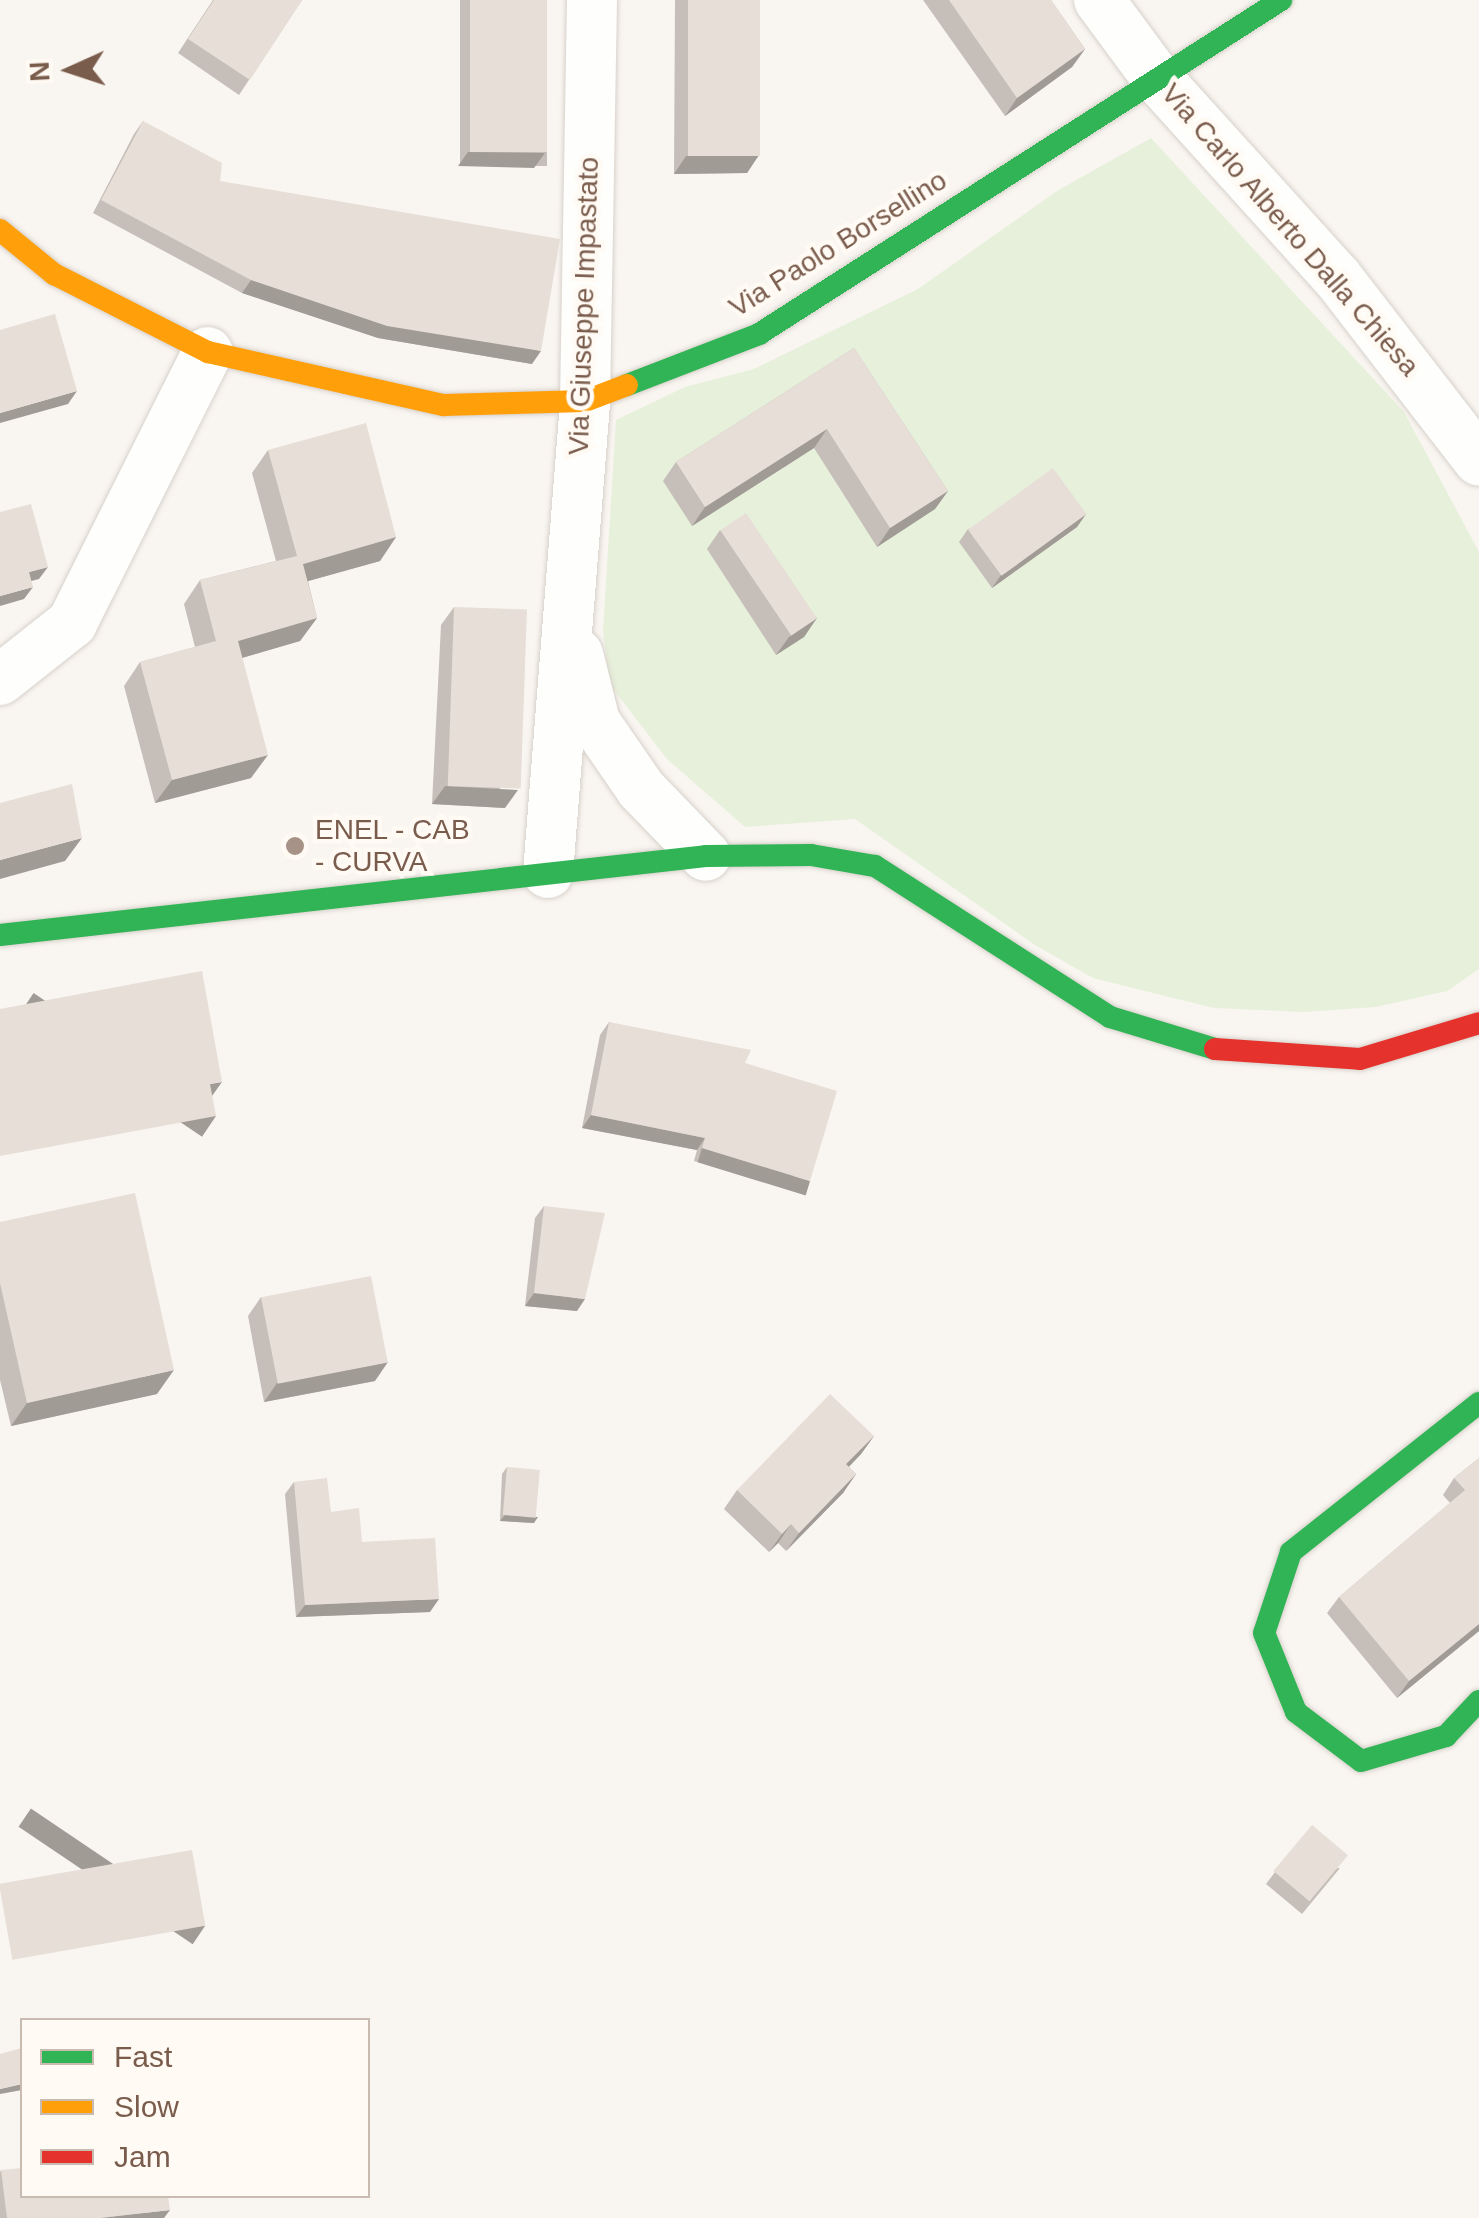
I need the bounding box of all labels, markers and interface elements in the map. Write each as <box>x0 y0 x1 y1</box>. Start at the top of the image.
north arrow <box>20 20 120 120</box>
text: N <box>24 61 56 83</box>
street label: Via Carlo Alberto Dalla Chiesa <box>1153 76 1427 384</box>
street label: Via Giuseppe Impastato <box>562 156 606 456</box>
street label: Via Paolo Borsellino <box>723 163 953 325</box>
place label: ENEL - CAB - CURVA <box>315 813 471 879</box>
marker: ENEL - CAB - CURVA <box>284 835 306 857</box>
legend <box>20 2018 370 2198</box>
text: Fast <box>114 2040 172 2073</box>
text: Slow <box>114 2090 179 2123</box>
text: Jam <box>114 2140 171 2173</box>

